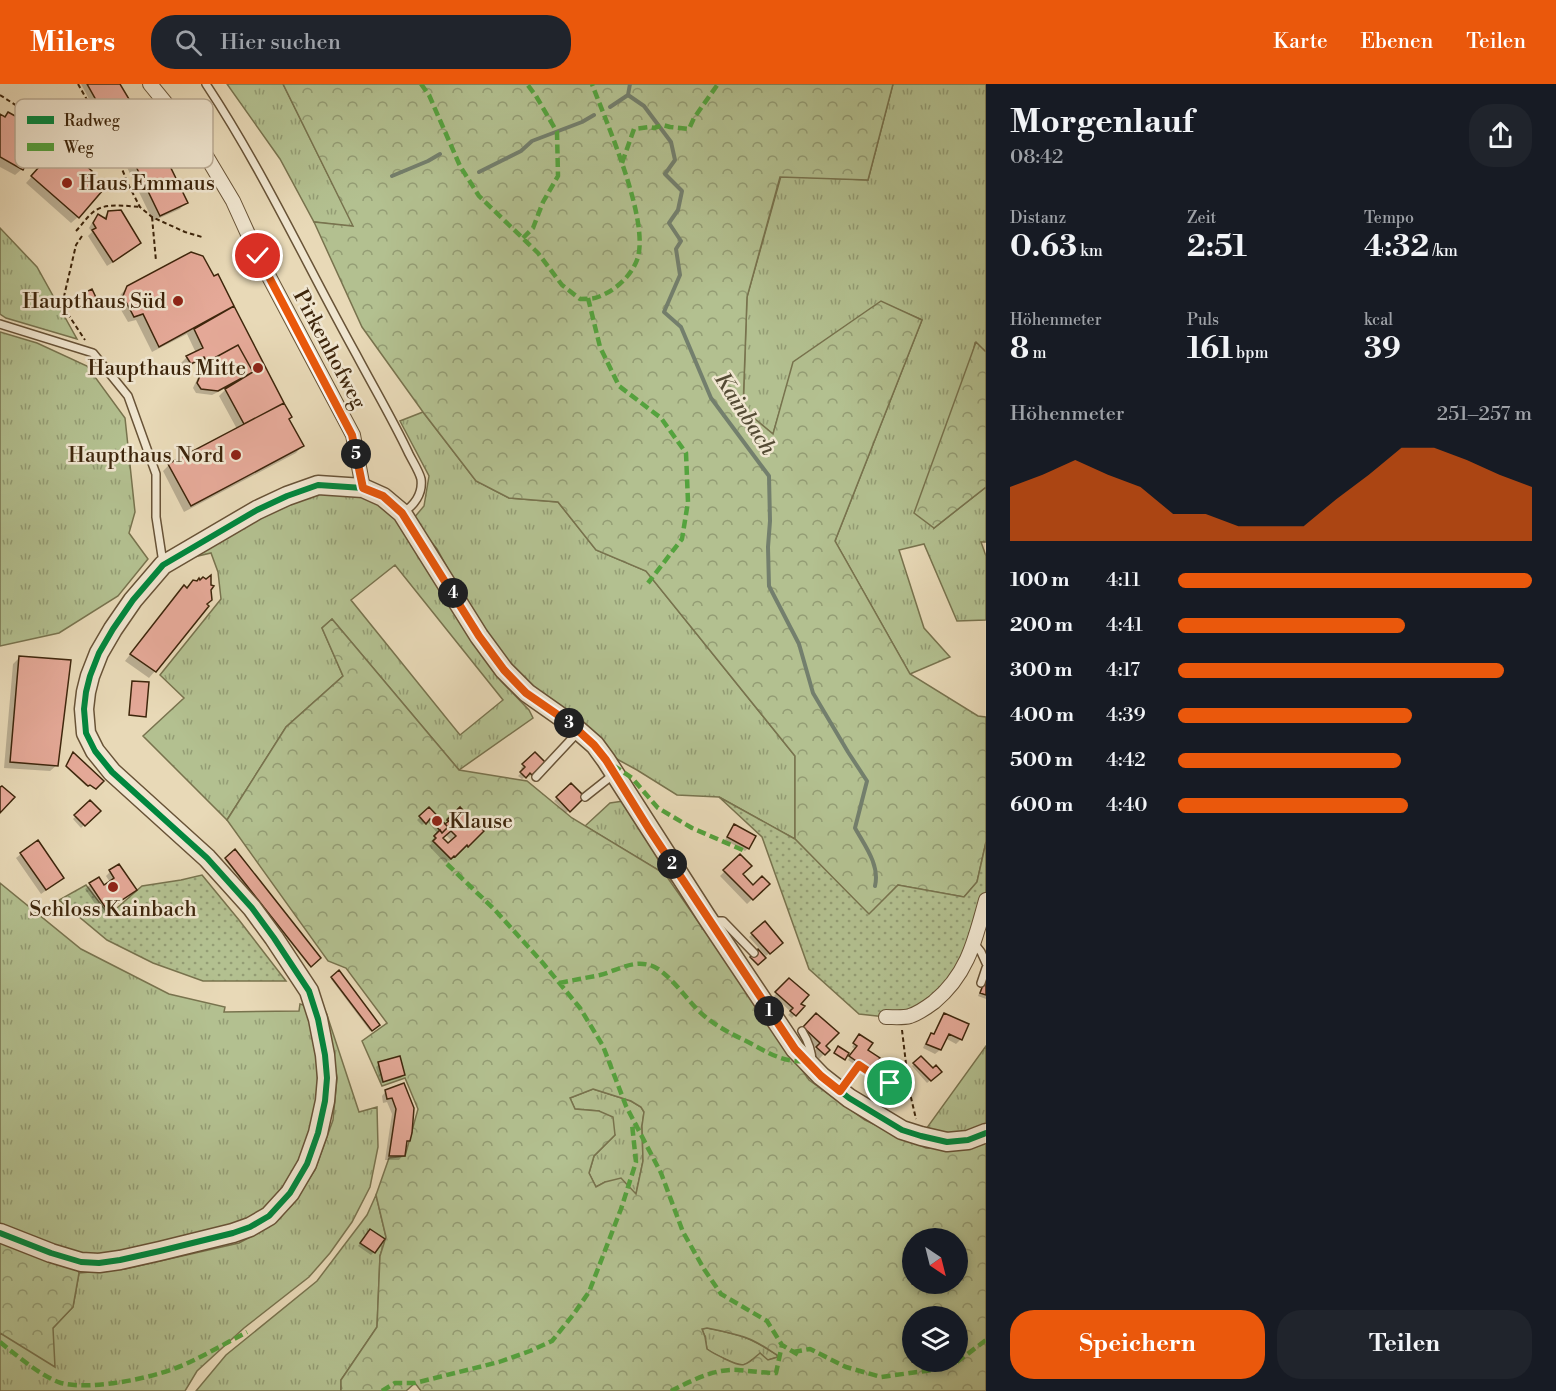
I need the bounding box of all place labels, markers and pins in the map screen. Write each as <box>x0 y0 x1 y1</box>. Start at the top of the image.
place label: Haus Emmaus <box>79 171 215 197</box>
marker: Haus Emmaus <box>60 176 74 190</box>
pin <box>232 230 283 281</box>
place label: Haupthaus Süd <box>22 289 166 315</box>
marker: Haupthaus Süd <box>171 294 185 308</box>
place label: Haupthaus Mitte <box>88 356 246 382</box>
marker: Haupthaus Mitte <box>251 361 265 375</box>
pin: 5 <box>341 439 371 469</box>
place label: Haupthaus Nord <box>68 443 224 469</box>
marker: Haupthaus Nord <box>229 448 243 462</box>
pin: 4 <box>438 578 468 608</box>
pin: 3 <box>554 708 584 738</box>
place label: Klause <box>449 809 513 835</box>
marker: Klause <box>430 814 444 828</box>
pin: 2 <box>657 849 687 879</box>
marker: Schloss Kainbach <box>106 880 120 894</box>
place label: Schloss Kainbach <box>29 897 197 923</box>
pin: 1 <box>754 996 784 1026</box>
pin <box>864 1057 915 1108</box>

